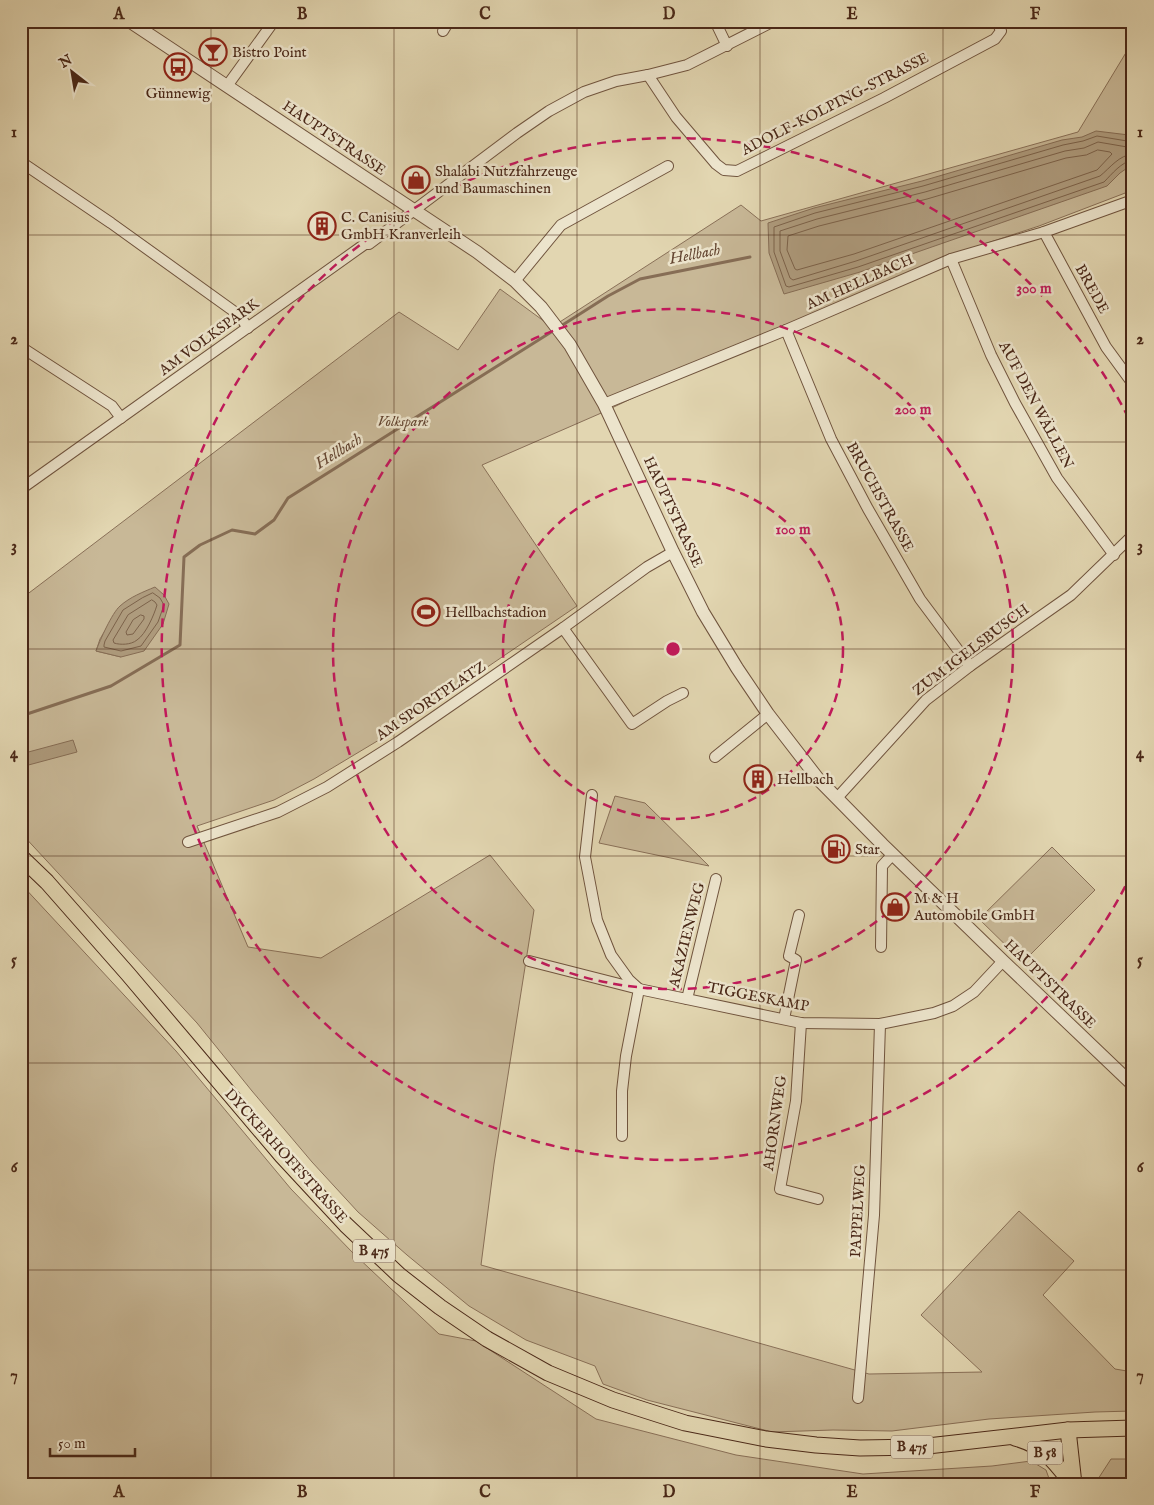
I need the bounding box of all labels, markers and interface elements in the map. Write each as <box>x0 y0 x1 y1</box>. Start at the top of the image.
text: A <box>113 5 126 25</box>
text: B <box>297 5 308 25</box>
text: C <box>479 5 491 25</box>
text: D <box>663 5 676 25</box>
text: E <box>846 5 858 25</box>
text: F <box>1030 5 1041 25</box>
bar icon: Bistro Point <box>198 37 228 67</box>
place label: Bistro Point <box>232 43 307 62</box>
north arrow <box>48 48 98 98</box>
street label: ADOLF-KOLPING-STRASSE <box>737 48 932 160</box>
text: N <box>55 51 76 73</box>
bus stop icon: Günnewig <box>163 52 193 82</box>
place label: Günnewig <box>146 84 211 103</box>
street label: HAUPTSTRASSE <box>279 96 389 180</box>
text: 1 <box>11 123 17 143</box>
text: 1 <box>1137 123 1143 143</box>
place label: Shalabi Nutzfahrzeuge und Baumaschinen <box>435 162 578 198</box>
shop icon: Shalabi Nutzfahrzeuge und Baumaschinen <box>401 165 431 195</box>
place label: C. Canisius GmbH Kranverleih <box>341 208 461 244</box>
building icon: C. Canisius GmbH Kranverleih <box>307 211 337 241</box>
water label: Hellbach <box>667 240 722 270</box>
street label: AM HELLBACH <box>802 250 917 315</box>
street label: BREDE <box>1071 261 1113 317</box>
text: 300 m <box>1016 279 1052 298</box>
street label: AM VOLKSPARK <box>154 294 263 380</box>
text: 2 <box>10 330 18 350</box>
text: 2 <box>1136 330 1144 350</box>
street label: AUF DEN WÄLLEN <box>994 337 1078 472</box>
text: 200 m <box>895 400 932 419</box>
park label: Volkspark <box>377 412 429 431</box>
water label: Hellbach <box>311 430 366 475</box>
street label: BRUCHSTRASSE <box>842 439 918 555</box>
street label: HAUPTSTRASSE <box>639 453 707 571</box>
text: 100 m <box>775 520 811 539</box>
text: 3 <box>11 537 17 557</box>
text: 3 <box>1137 537 1143 557</box>
sports icon: Hellbachstadion <box>411 597 441 627</box>
street label: ZUM IGELSBUSCH <box>909 600 1033 700</box>
place label: Hellbachstadion <box>445 603 547 622</box>
centre of rings <box>664 640 682 658</box>
street label: AM SPORTPLATZ <box>372 657 490 745</box>
text: 4 <box>10 744 19 764</box>
text: 4 <box>1136 744 1145 764</box>
building icon: Hellbach <box>743 764 773 794</box>
place label: Hellbach <box>777 770 834 789</box>
fuel station icon: Star <box>821 834 851 864</box>
place label: Star <box>855 840 880 859</box>
street label: AKAZIENWEG <box>664 880 709 991</box>
place label: M & H Automobile GmbH <box>913 889 1035 925</box>
shop icon: M & H Automobile GmbH <box>880 892 910 922</box>
street label: HAUPTSTRASSE <box>1000 935 1100 1033</box>
text: 5 <box>11 951 17 971</box>
text: 5 <box>1137 951 1143 971</box>
street label: TIGGESKAMP <box>706 978 811 1016</box>
street label: AHORNWEG <box>759 1074 791 1173</box>
street label: DYCKERHOFFSTRASSE <box>220 1085 352 1227</box>
text: 6 <box>11 1158 19 1178</box>
text: 6 <box>1137 1158 1145 1178</box>
street label: PAPPELWEG <box>846 1164 870 1258</box>
road number: B 475 <box>353 1240 395 1262</box>
text: 7 <box>10 1366 18 1386</box>
text: 7 <box>1136 1366 1144 1386</box>
scale bar <box>50 1425 135 1457</box>
text: 50 m <box>58 1434 86 1453</box>
road number: B 475 <box>891 1435 933 1458</box>
road number: B 58 <box>1028 1442 1062 1465</box>
text: A <box>113 1483 126 1503</box>
text: B <box>297 1483 308 1503</box>
text: C <box>479 1483 491 1503</box>
text: D <box>663 1483 676 1503</box>
text: E <box>846 1483 858 1503</box>
text: F <box>1030 1483 1041 1503</box>

